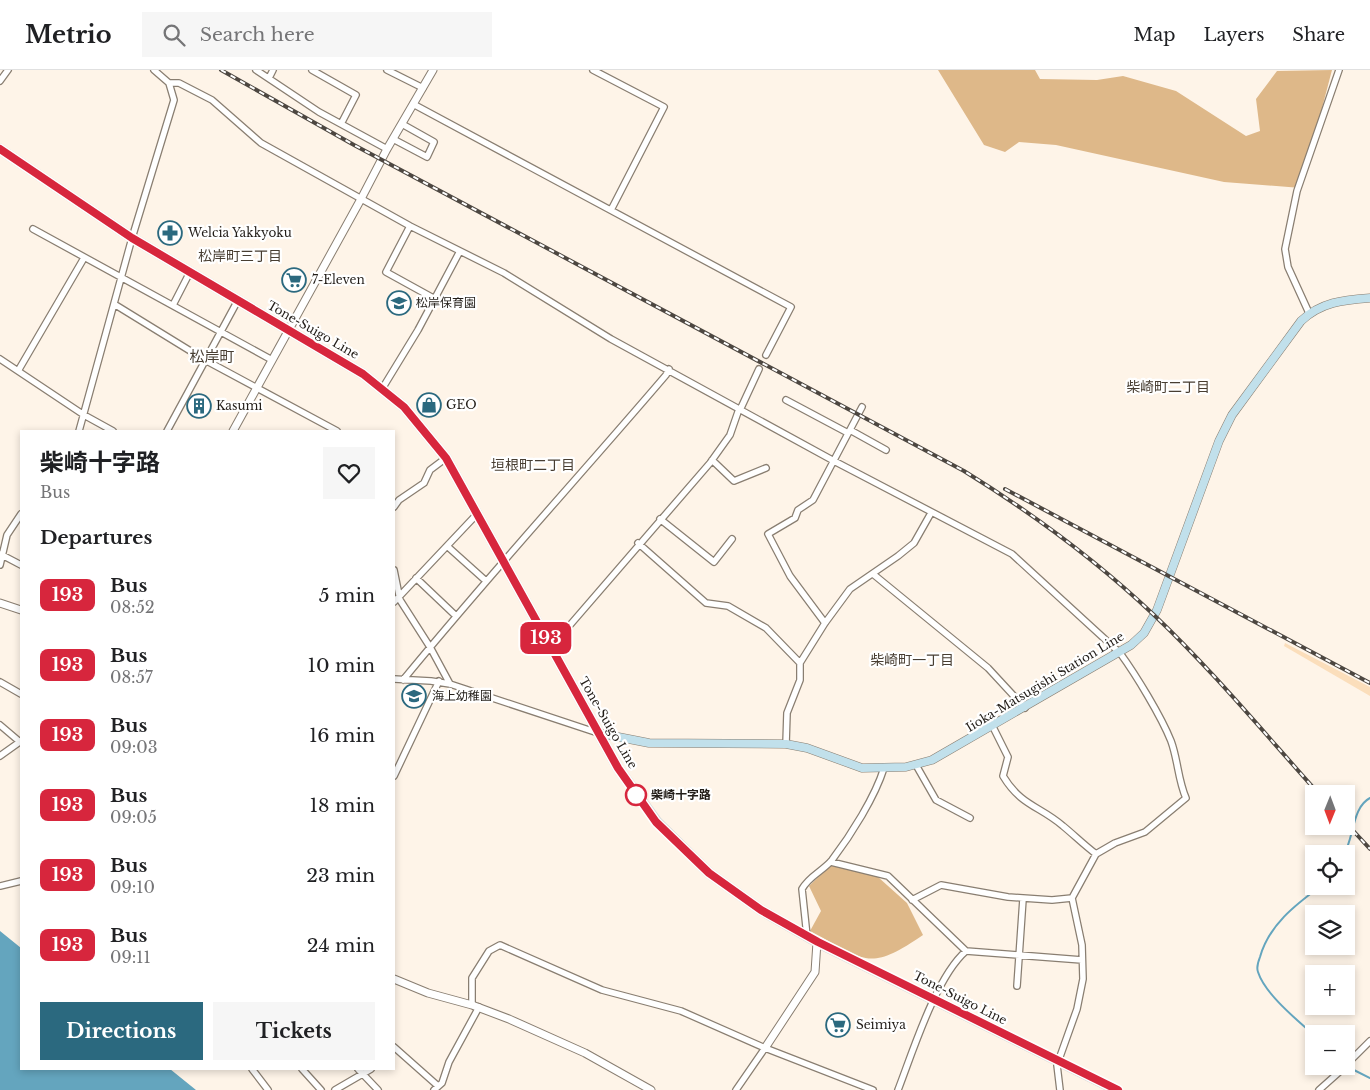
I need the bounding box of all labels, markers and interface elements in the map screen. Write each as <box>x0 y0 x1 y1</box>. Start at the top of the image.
search box <box>142 12 492 57</box>
text: Metrio <box>25 20 112 49</box>
icon: search <box>160 21 188 49</box>
text: Search here <box>200 23 315 46</box>
text: Map <box>1134 24 1175 46</box>
text: Layers <box>1203 24 1264 46</box>
text: Share <box>1292 24 1345 46</box>
pharmacy icon: Welcia Yakkyoku <box>157 220 183 246</box>
place label: Welcia Yakkyoku <box>187 225 292 240</box>
district label: 松岸町三丁目 <box>198 247 282 265</box>
supermarket icon: 7-Eleven <box>281 267 307 293</box>
place label: 7-Eleven <box>312 272 365 287</box>
school or university icon: 松岸保育園 <box>386 290 412 316</box>
place label: 松岸保育園 <box>416 295 476 310</box>
street label: Tone-Suigo Line <box>265 297 362 362</box>
district label: 松岸町 <box>189 347 235 366</box>
district label: 柴崎町二丁目 <box>1126 378 1210 396</box>
shop icon: GEO <box>416 392 442 418</box>
building icon: Kasumi <box>186 393 212 419</box>
place label: GEO <box>446 397 477 412</box>
place label: Kasumi <box>216 398 262 413</box>
button: heart <box>323 447 375 499</box>
text: 柴崎十字路 <box>40 448 160 477</box>
district label: 垣根町二丁目 <box>491 456 575 474</box>
text: Bus <box>40 482 70 502</box>
text: Departures <box>40 526 152 549</box>
text: Bus <box>110 574 147 597</box>
text: 193 <box>52 584 83 606</box>
text: 5 min <box>319 584 375 607</box>
text: 08:52 <box>110 597 155 617</box>
line badge: 193 <box>517 622 575 654</box>
text: 193 <box>530 627 562 649</box>
street label: Iioka-Matsugishi Station Line <box>963 628 1127 735</box>
text: Bus <box>110 644 147 667</box>
district label: 柴崎町一丁目 <box>870 651 954 669</box>
text: 193 <box>52 654 83 676</box>
text: 10 min <box>308 654 375 677</box>
text: 08:57 <box>110 667 153 687</box>
street label: Tone-Suigo Line <box>576 674 641 771</box>
school or university icon: 海上幼稚園 <box>401 683 427 709</box>
place label: 海上幼稚園 <box>432 688 492 703</box>
text: Bus <box>110 714 147 737</box>
text: 193 <box>52 724 83 746</box>
text: 16 min <box>309 724 375 747</box>
text: 09:03 <box>110 737 158 757</box>
text: Bus <box>110 784 147 807</box>
marker: 柴崎十字路 <box>625 784 647 806</box>
north arrow <box>1305 785 1355 835</box>
map controls <box>1305 785 1355 1075</box>
place label: 柴崎十字路 <box>651 787 711 802</box>
text: 193 <box>52 794 83 816</box>
text: 18 min <box>310 794 375 817</box>
text: 09:05 <box>110 807 157 827</box>
button: locate <box>1305 845 1355 895</box>
text: Bus <box>110 854 147 877</box>
text: 193 <box>52 864 83 886</box>
text: 23 min <box>306 864 375 887</box>
text: 09:10 <box>110 877 155 897</box>
button: layers <box>1305 905 1355 955</box>
text: Bus <box>110 924 147 947</box>
text: 193 <box>52 934 83 956</box>
text: 24 min <box>307 934 375 957</box>
text: 09:11 <box>110 947 151 967</box>
button: + <box>1305 965 1355 1015</box>
street label: Tone-Suigo Line <box>911 967 1010 1028</box>
button: Directions <box>40 1002 203 1060</box>
button: Tickets <box>213 1002 375 1060</box>
supermarket icon: Seimiya <box>825 1012 851 1038</box>
place label: Seimiya <box>856 1017 906 1032</box>
button: − <box>1305 1025 1355 1075</box>

